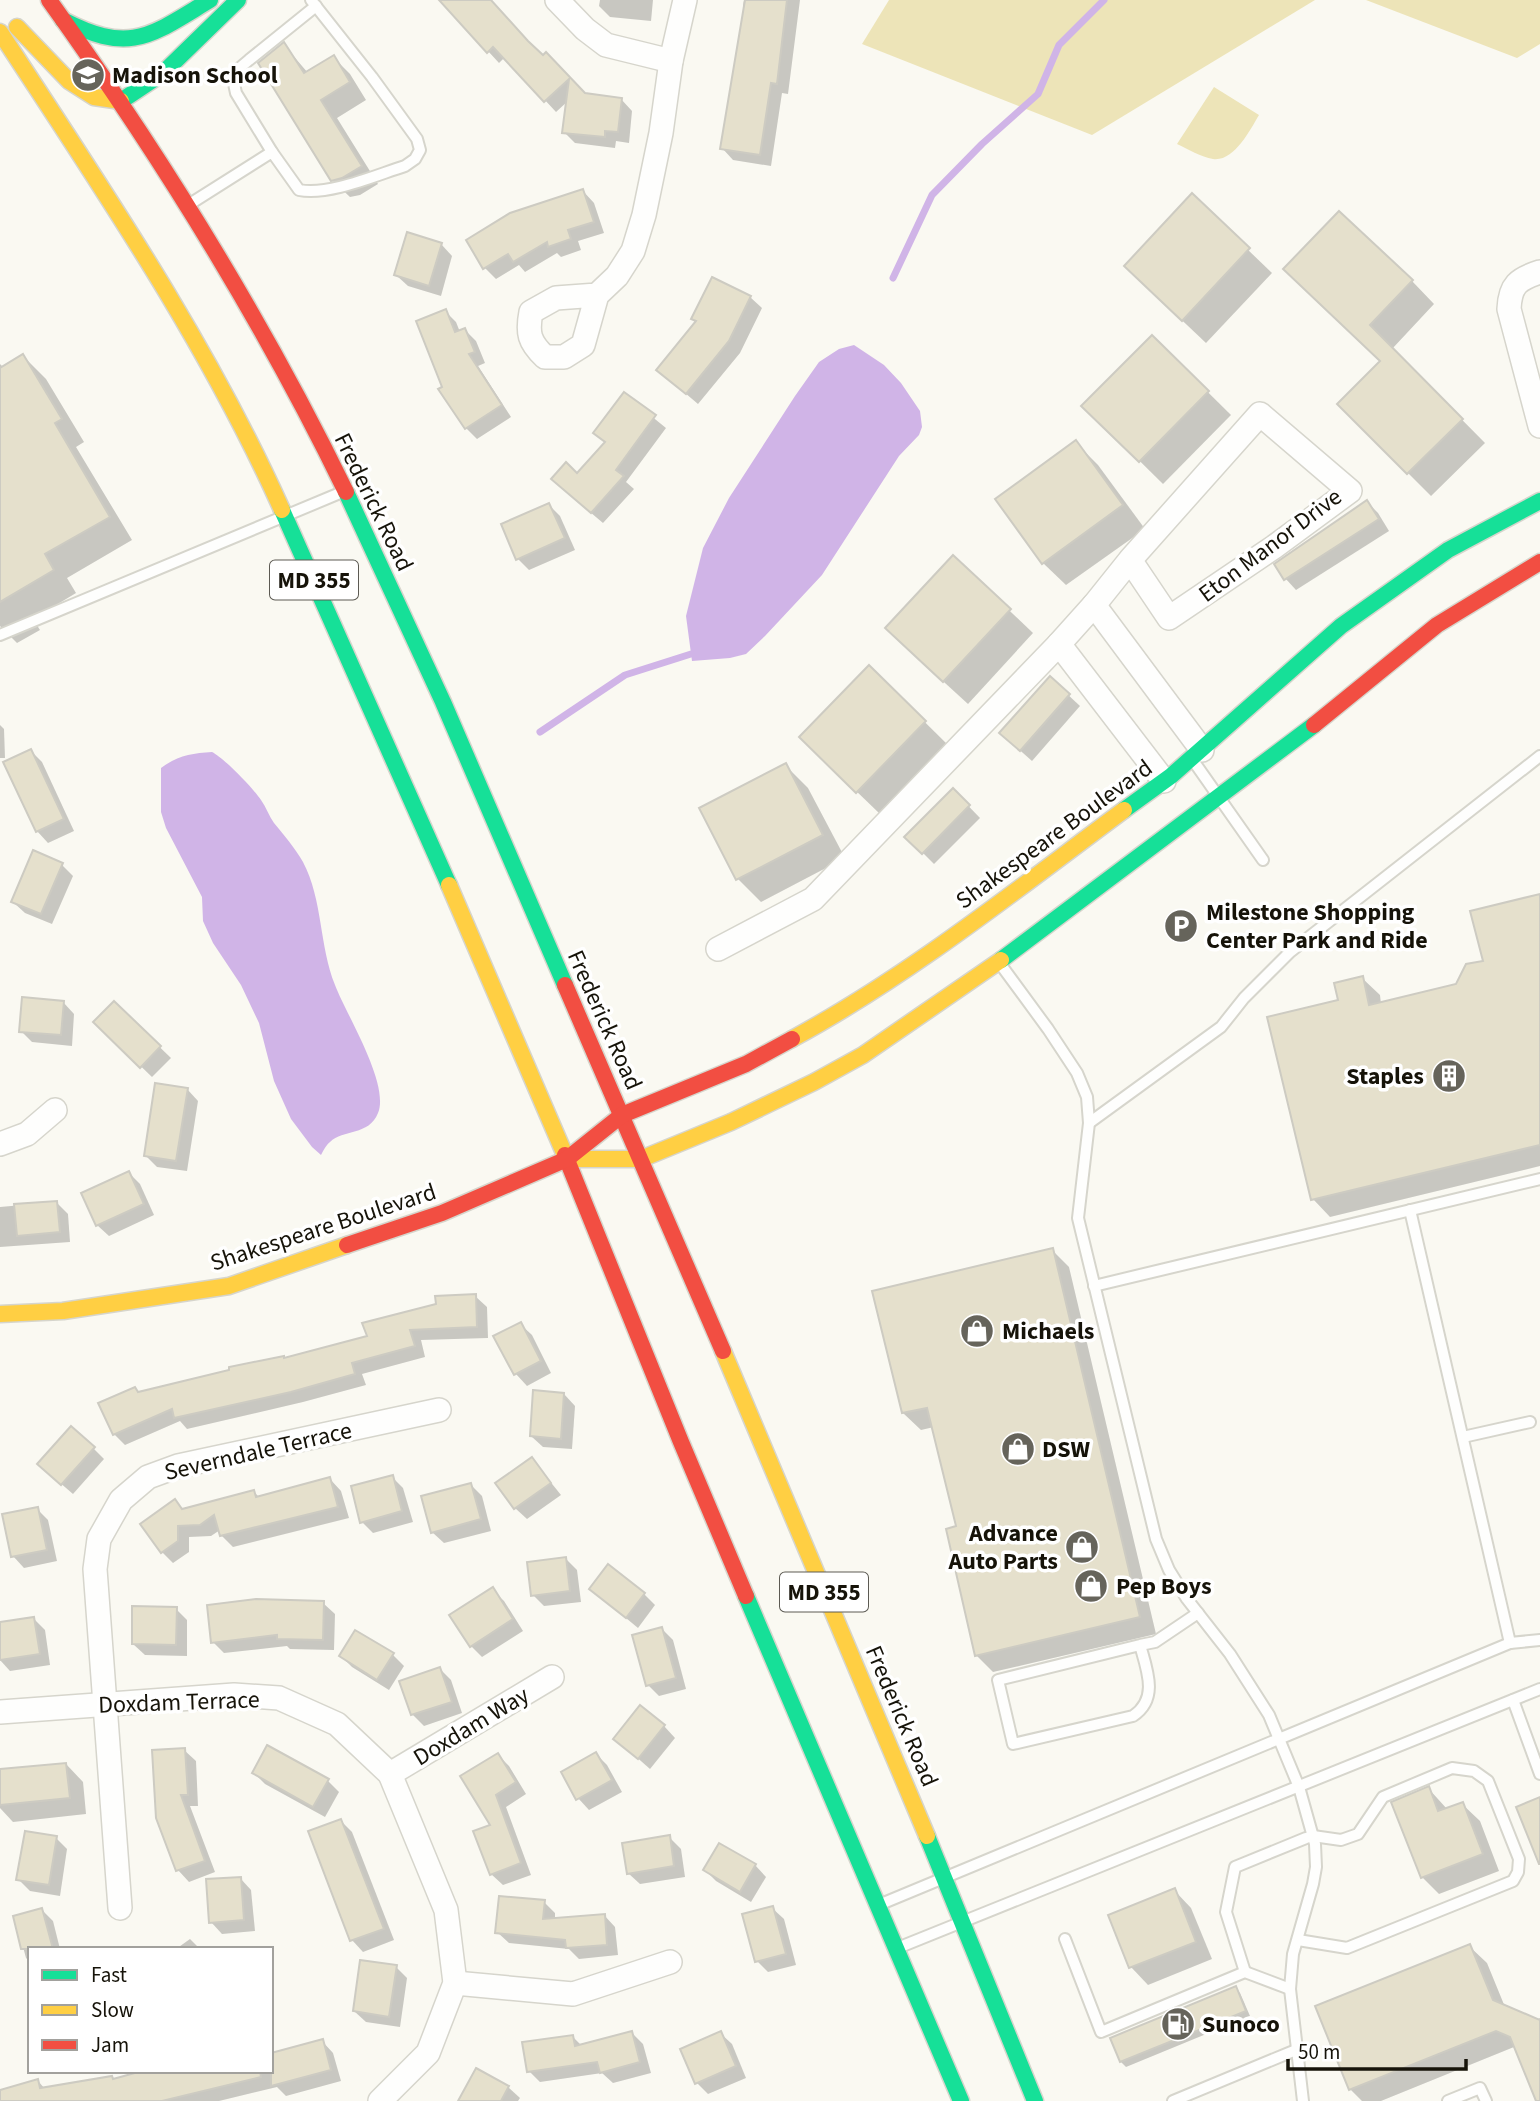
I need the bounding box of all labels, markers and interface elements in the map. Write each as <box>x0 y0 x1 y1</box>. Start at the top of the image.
school or university icon: Madison School <box>69 56 107 94</box>
place label: Madison School <box>112 58 278 93</box>
street label: Frederick Road <box>325 427 422 577</box>
street label: Eton Manor Drive <box>1191 480 1349 611</box>
road number: MD 355 <box>270 560 358 600</box>
street label: Shakespeare Boulevard <box>949 751 1160 918</box>
place label: Milestone Shopping Center Park and Ride <box>1206 895 1428 958</box>
parking icon: Milestone Shopping Center Park and Ride <box>1162 907 1200 945</box>
street label: Frederick Road <box>558 945 651 1096</box>
building icon: Staples <box>1430 1057 1468 1095</box>
place label: Staples <box>1346 1059 1424 1094</box>
street label: Shakespeare Boulevard <box>206 1174 441 1281</box>
shop icon: Michaels <box>958 1312 996 1350</box>
place label: Michaels <box>1002 1314 1094 1349</box>
street label: Severndale Terrace <box>161 1413 355 1490</box>
shop icon: DSW <box>999 1430 1037 1468</box>
place label: DSW <box>1042 1432 1091 1467</box>
place label: Advance Auto Parts <box>948 1516 1058 1579</box>
shop icon: Advance Auto Parts <box>1063 1528 1101 1566</box>
shop icon: Pep Boys <box>1072 1567 1110 1605</box>
place label: Pep Boys <box>1116 1569 1212 1604</box>
road number: MD 355 <box>780 1572 868 1611</box>
street label: Frederick Road <box>856 1640 947 1792</box>
street label: Doxdam Way <box>407 1678 536 1775</box>
street label: Doxdam Terrace <box>98 1682 260 1723</box>
legend <box>28 1947 273 2073</box>
text: Fast <box>91 1960 127 1990</box>
text: Slow <box>91 1995 134 2025</box>
fuel station icon: Sunoco <box>1159 2005 1197 2043</box>
place label: Sunoco <box>1202 2007 1280 2042</box>
scale bar <box>1288 2028 1466 2072</box>
text: Jam <box>91 2030 129 2060</box>
text: 50 m <box>1298 2037 1340 2067</box>

